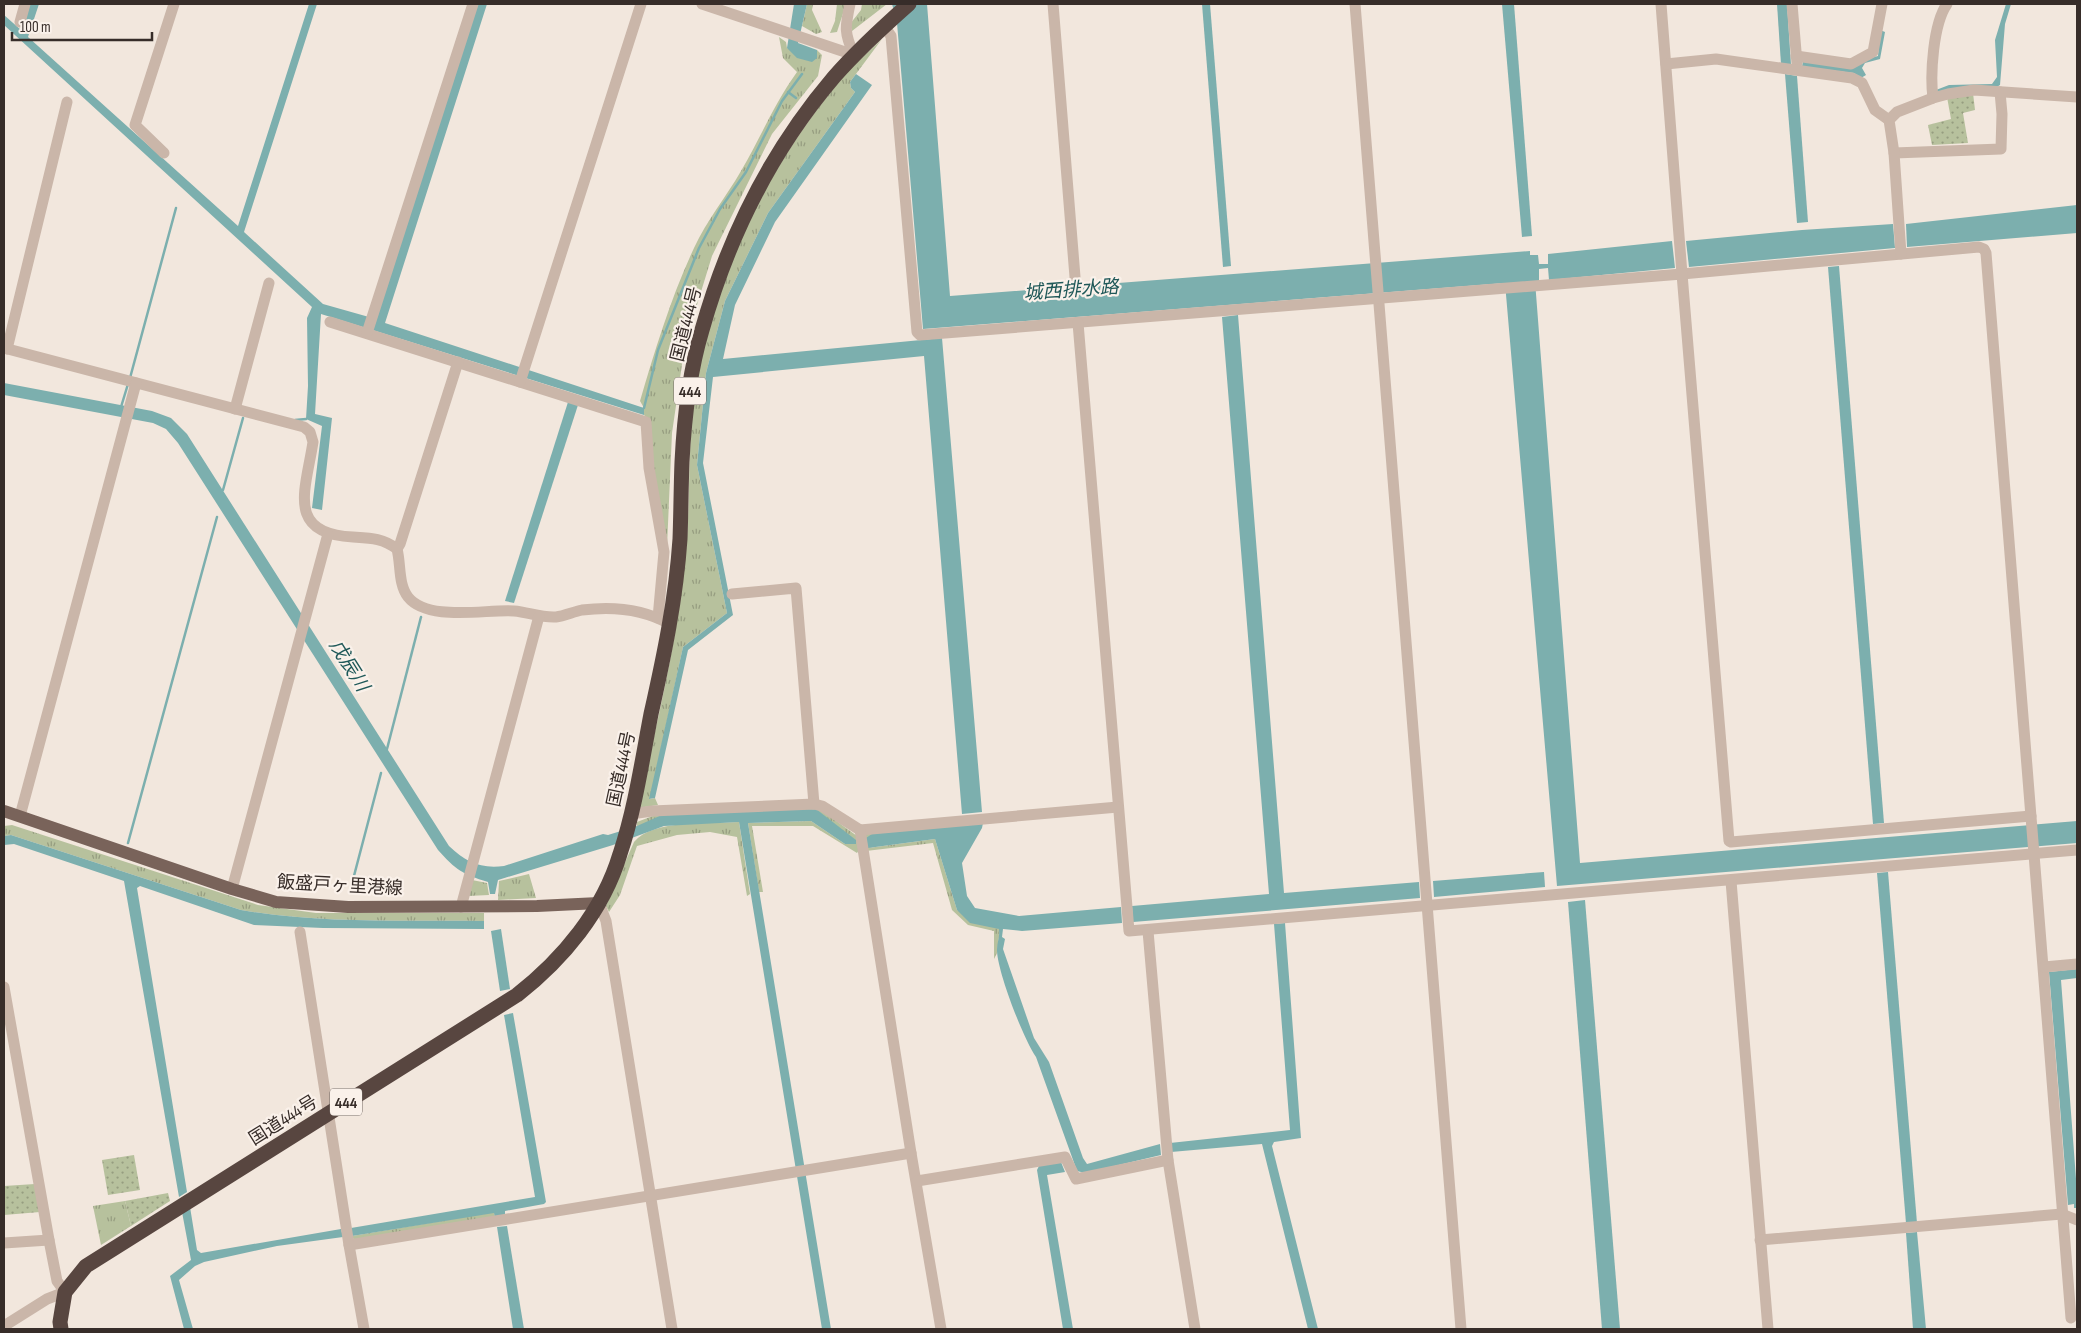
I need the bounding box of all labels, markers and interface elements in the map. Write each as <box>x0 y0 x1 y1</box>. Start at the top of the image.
scale bar <box>12 10 152 42</box>
text: 100 m <box>20 18 51 37</box>
water label: 城西排水路 <box>1023 276 1121 305</box>
street label: 国道444号 <box>667 284 706 364</box>
road number: 444 <box>674 378 706 404</box>
water label: 戊辰川 <box>324 636 375 698</box>
street label: 国道444号 <box>603 729 640 809</box>
street label: 飯盛戸ヶ里港線 <box>277 872 403 899</box>
road number: 444 <box>330 1088 362 1116</box>
street label: 国道444号 <box>245 1091 321 1150</box>

